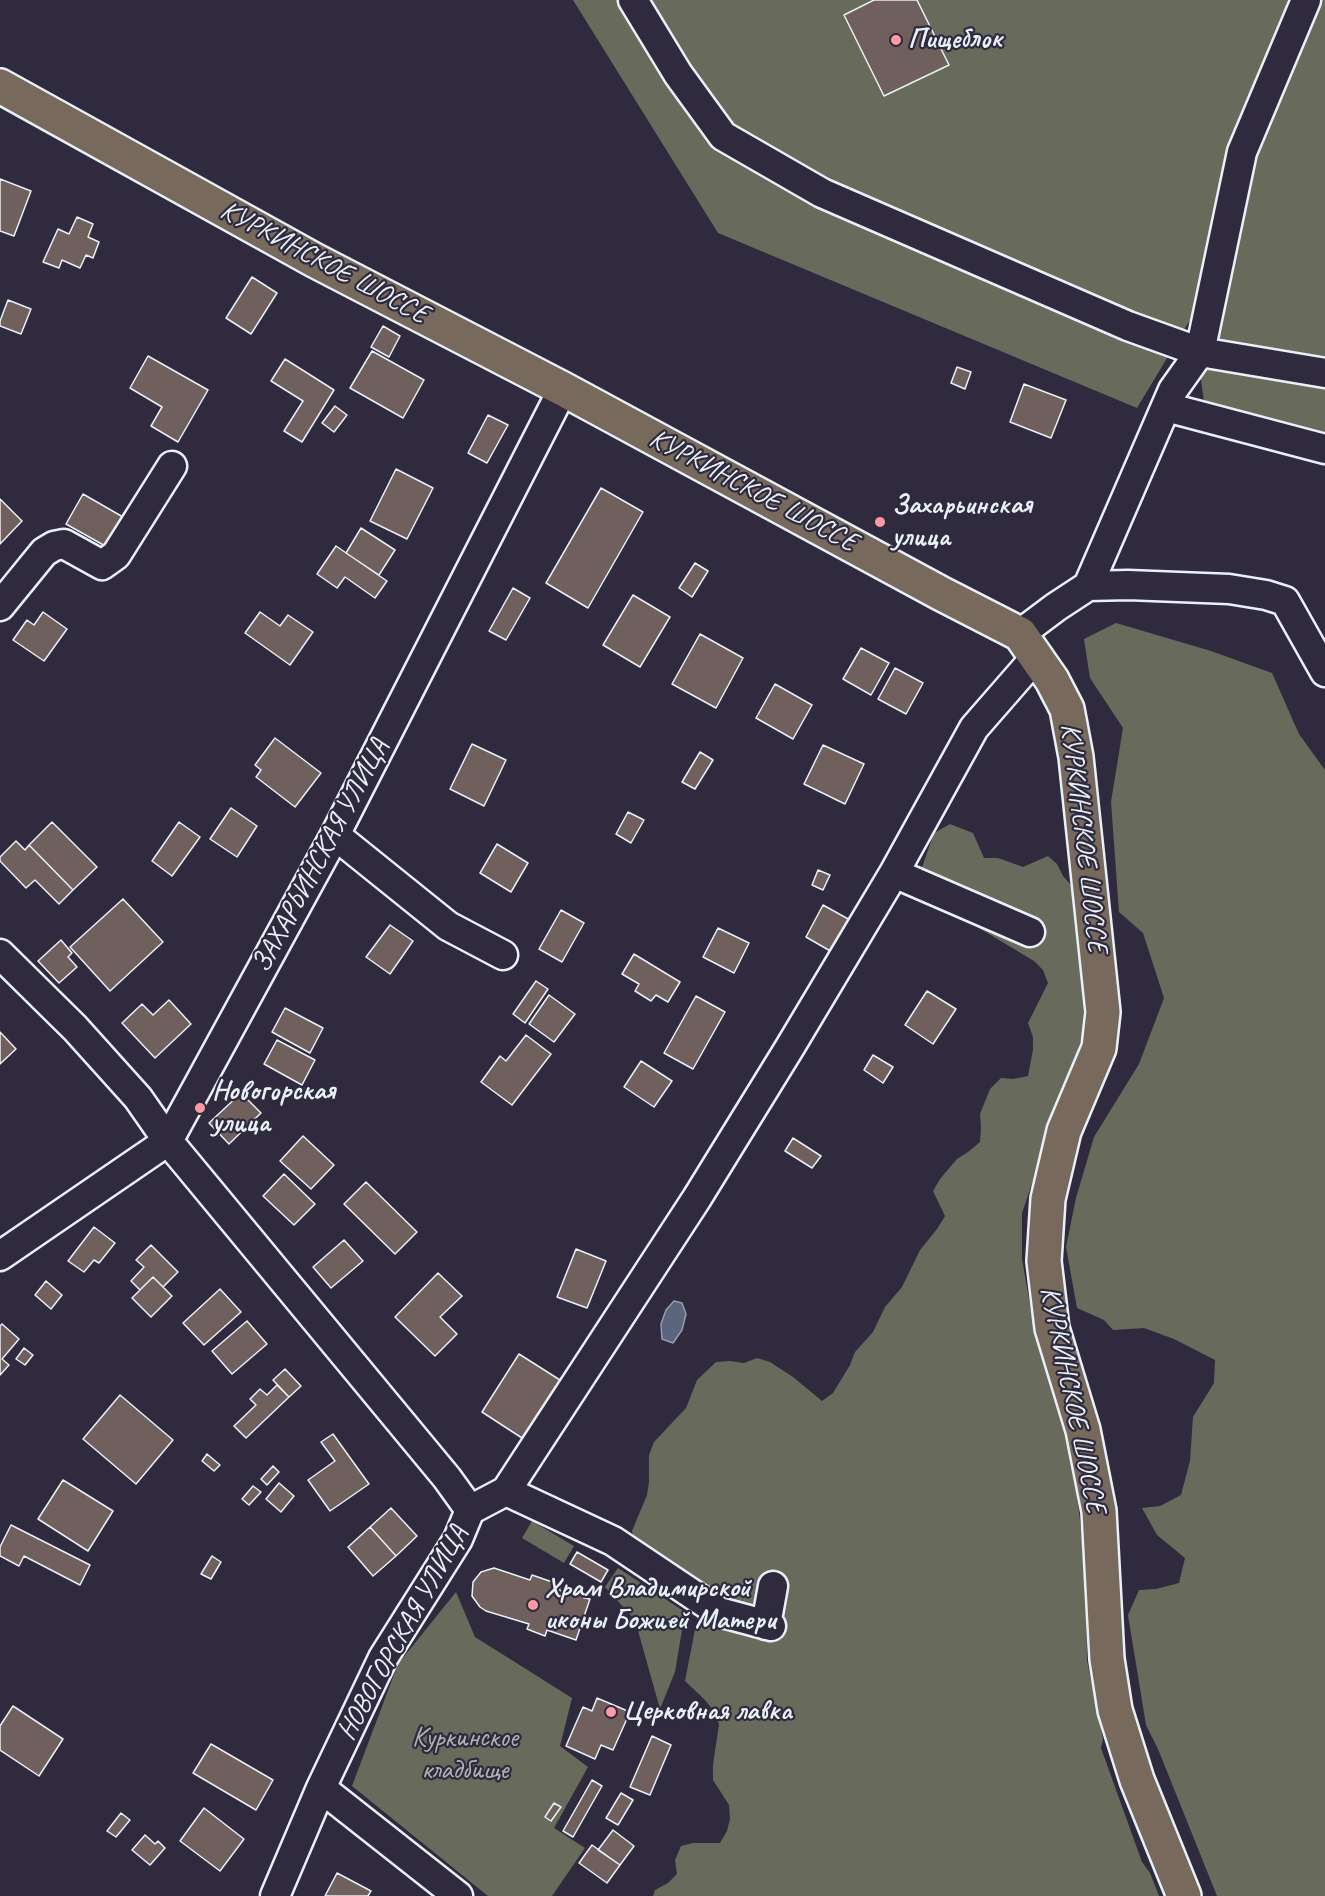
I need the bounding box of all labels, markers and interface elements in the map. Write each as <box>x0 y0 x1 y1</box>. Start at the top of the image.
place label: Пищеблок <box>908 23 1002 57</box>
marker: Пищеблок <box>889 33 903 47</box>
street label: КУРКИНСКОЕ ШОССЕ <box>214 194 434 332</box>
street label: КУРКИНСКОЕ ШОССЕ <box>643 422 863 560</box>
place label: Захарьинская улица <box>892 489 1032 555</box>
marker: Захарьинская улица <box>873 515 887 529</box>
street label: КУРКИНСКОЕ ШОССЕ <box>1052 722 1114 954</box>
street label: ЗАХАРЬИНСКАЯ УЛИЦА <box>245 734 397 978</box>
place label: Новогорская улица <box>212 1075 335 1141</box>
marker: Новогорская улица <box>193 1101 207 1115</box>
street label: КУРКИНСКОЕ ШОССЕ <box>1032 1284 1112 1516</box>
street label: НОВОГОРСКАЯ УЛИЦА <box>330 1520 476 1746</box>
place label: Храм Владимирской иконы Божией Матери <box>545 1572 776 1638</box>
marker: Храм Владимирской иконы Божией Матери <box>526 1598 540 1612</box>
place label: Церковная лавка <box>623 1695 792 1729</box>
marker: Церковная лавка <box>604 1705 618 1719</box>
park label: Куркинское кладбище <box>412 1722 518 1788</box>

